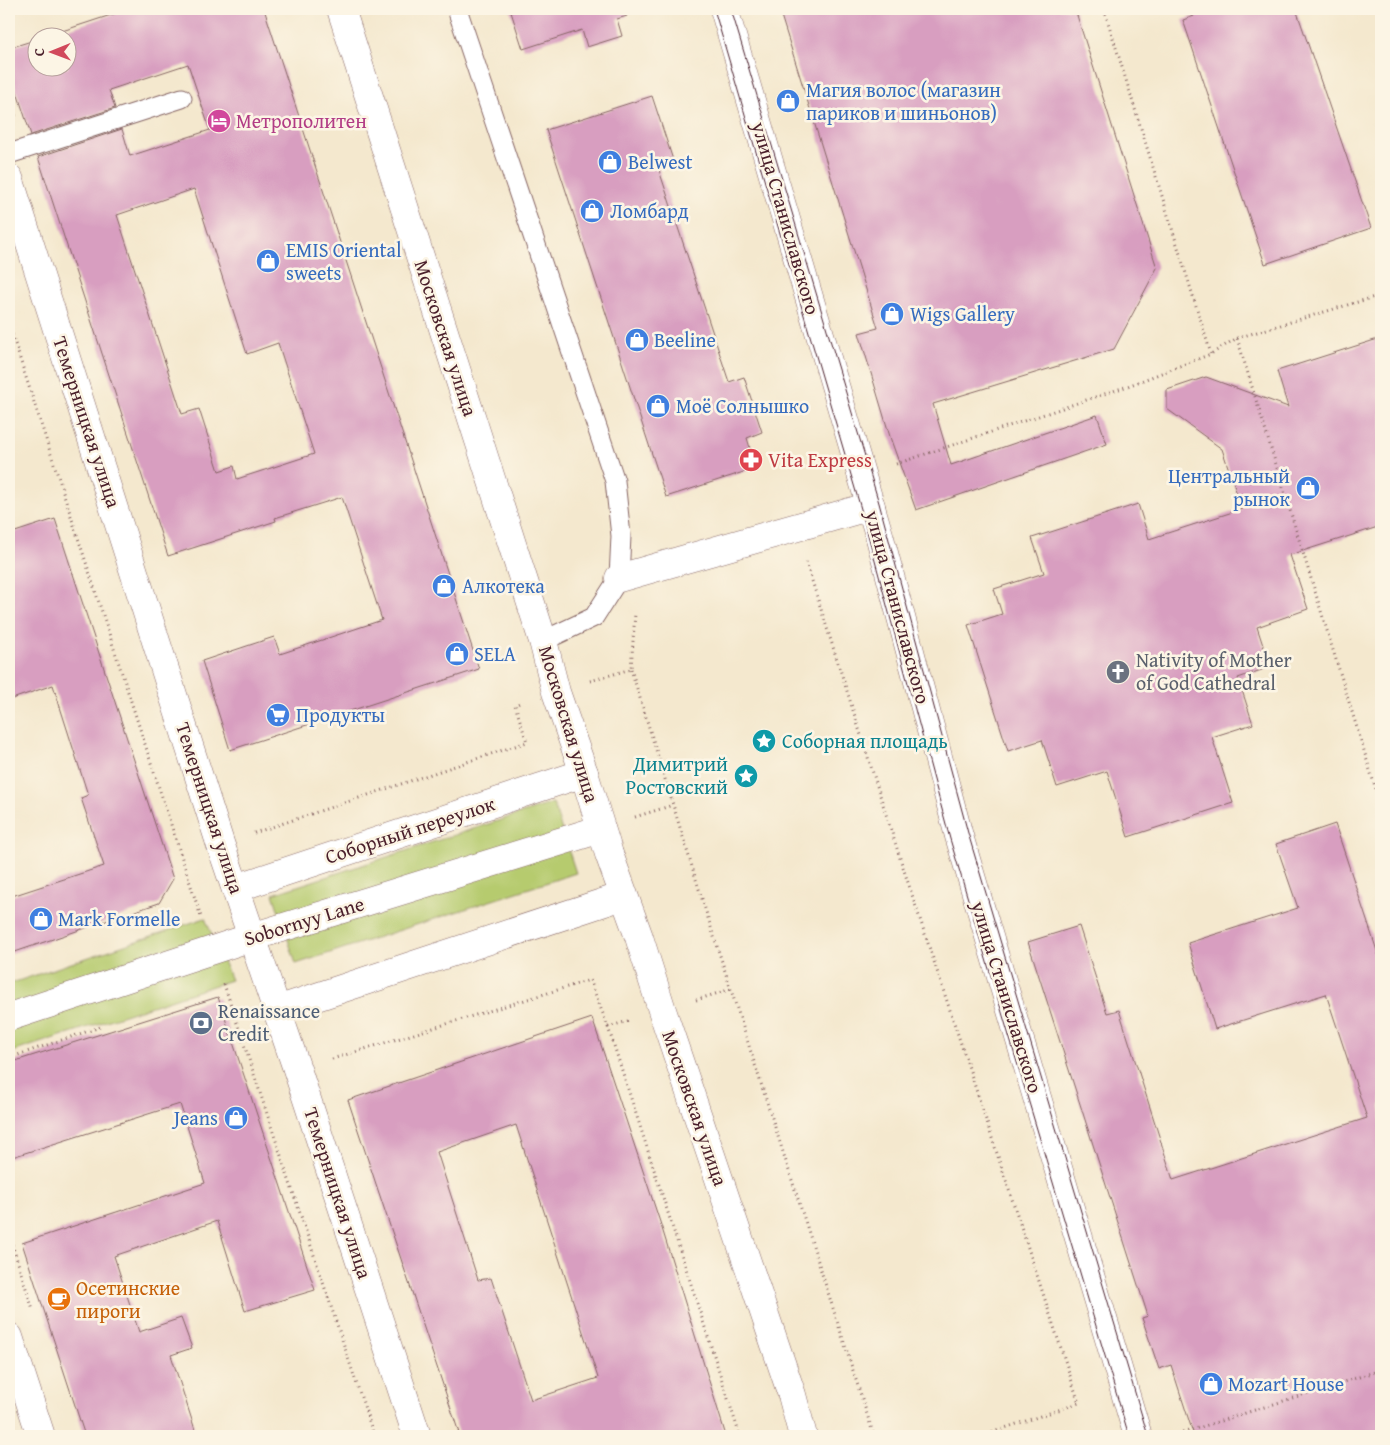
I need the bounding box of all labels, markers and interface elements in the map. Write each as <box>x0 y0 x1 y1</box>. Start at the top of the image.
north arrow <box>28 28 78 78</box>
text: С <box>29 48 49 56</box>
place label: Магия волос (магазин париков и шиньонов) <box>806 75 1001 127</box>
shop icon: Магия волос (магазин париков и шиньонов) <box>775 88 801 114</box>
place label: Метрополитен <box>236 106 367 135</box>
hotel icon: Метрополитен <box>206 108 232 134</box>
street label: улица Станиславского <box>745 117 828 318</box>
place label: Belwest <box>628 147 693 176</box>
shop icon: Belwest <box>597 149 623 175</box>
place label: Ломбард <box>610 196 689 225</box>
shop icon: Ломбард <box>579 198 605 224</box>
place label: EMIS Oriental sweets <box>286 235 402 287</box>
shop icon: EMIS Oriental sweets <box>255 248 281 274</box>
street label: Московская улица <box>408 256 486 420</box>
place label: Wigs Gallery <box>910 299 1015 328</box>
shop icon: Wigs Gallery <box>879 301 905 327</box>
place label: Beeline <box>654 325 716 354</box>
shop icon: Beeline <box>624 327 650 353</box>
street label: Темерницкая улица <box>46 333 129 512</box>
place label: Моё Солнышко <box>676 391 809 420</box>
shop icon: Моё Солнышко <box>645 393 671 419</box>
place label: Vita Express <box>768 445 872 474</box>
pharmacy icon: Vita Express <box>738 447 764 473</box>
place label: Центральный рынок <box>1168 461 1291 513</box>
shop icon: Центральный рынок <box>1295 475 1321 501</box>
street label: улица Станиславского <box>858 506 938 707</box>
place label: Алкотека <box>462 571 545 600</box>
shop icon: Алкотека <box>431 573 457 599</box>
place label: SELA <box>474 639 516 668</box>
shop icon: SELA <box>444 641 470 667</box>
street label: Московская улица <box>532 642 607 806</box>
place label: Nativity of Mother of God Cathedral <box>1136 645 1292 697</box>
church icon: Nativity of Mother of God Cathedral <box>1105 659 1131 685</box>
place label: Продукты <box>296 700 385 729</box>
supermarket icon: Продукты <box>265 702 291 728</box>
street label: Темерницкая улица <box>169 719 252 898</box>
place label: Соборная площадь <box>782 726 948 755</box>
place icon: Соборная площадь <box>751 728 777 754</box>
place label: Димитрий Ростовский <box>625 749 728 801</box>
place icon: Димитрий Ростовский <box>733 763 759 789</box>
street label: Соборный переулок <box>321 788 499 871</box>
street label: Sobornyy Lane <box>240 889 367 953</box>
street label: улица Станиславского <box>964 896 1050 1096</box>
place label: Mark Formelle <box>58 904 180 933</box>
shop icon: Mark Formelle <box>28 906 54 932</box>
place label: Renaissance Credit <box>218 996 320 1048</box>
bank icon: Renaissance Credit <box>188 1010 214 1036</box>
street label: Московская улица <box>655 1026 736 1190</box>
place label: Jeans <box>171 1103 218 1132</box>
street label: Темерницкая улица <box>297 1104 380 1283</box>
shop icon: Jeans <box>223 1105 249 1131</box>
place label: Осетинские пироги <box>76 1273 180 1325</box>
cafe icon: Осетинские пироги <box>46 1286 72 1312</box>
place label: Mozart House <box>1228 1369 1344 1398</box>
shop icon: Mozart House <box>1198 1371 1224 1397</box>

